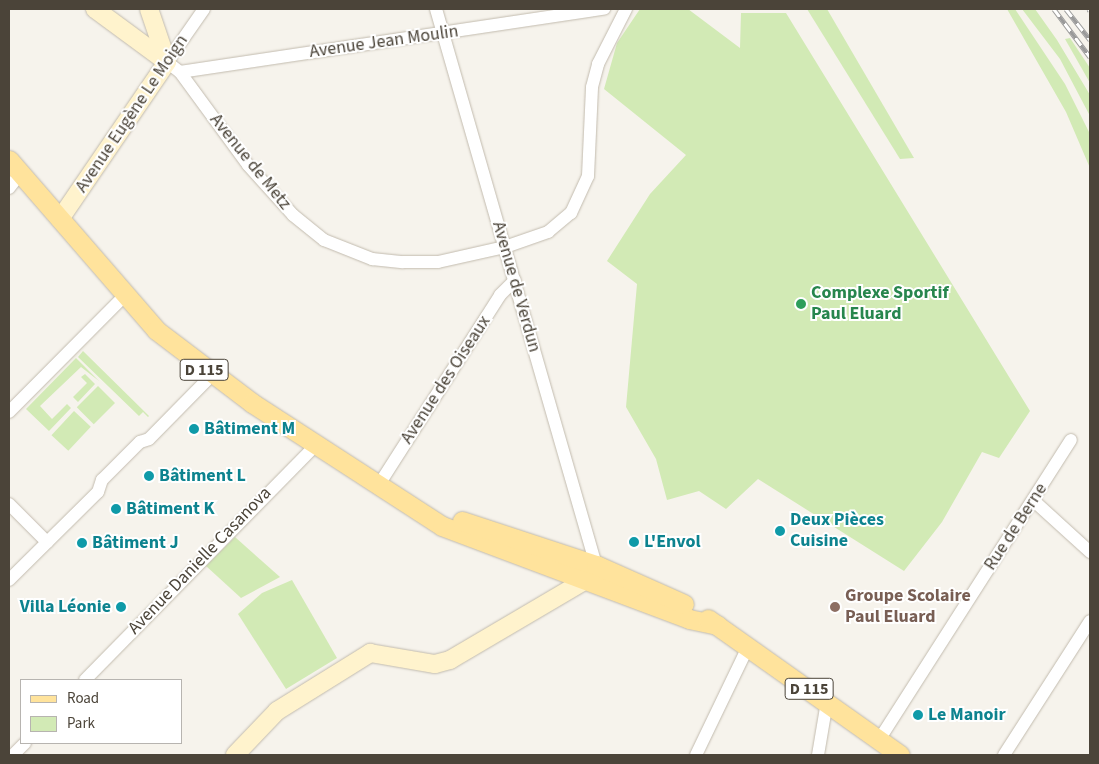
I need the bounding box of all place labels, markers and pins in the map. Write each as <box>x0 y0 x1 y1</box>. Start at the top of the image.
place label: Complexe Sportif Paul Eluard <box>811 283 949 326</box>
marker: Complexe Sportif Paul Eluard <box>795 298 807 310</box>
place label: Bâtiment M <box>204 418 295 440</box>
marker: Bâtiment M <box>188 423 200 435</box>
place label: Bâtiment L <box>159 465 246 487</box>
marker: Bâtiment L <box>143 470 155 482</box>
place label: Bâtiment K <box>126 498 215 520</box>
marker: Bâtiment K <box>110 503 122 515</box>
place label: Deux Pièces Cuisine <box>790 510 884 552</box>
marker: Deux Pièces Cuisine <box>774 525 786 537</box>
place label: L'Envol <box>644 531 701 553</box>
place label: Bâtiment J <box>92 532 179 554</box>
marker: L'Envol <box>628 536 640 548</box>
marker: Bâtiment J <box>76 537 88 549</box>
place label: Groupe Scolaire Paul Eluard <box>845 586 971 628</box>
place label: Villa Léonie <box>20 596 111 618</box>
marker: Villa Léonie <box>115 601 127 613</box>
marker: Groupe Scolaire Paul Eluard <box>829 601 841 613</box>
place label: Le Manoir <box>928 704 1006 726</box>
marker: Le Manoir <box>912 709 924 721</box>

